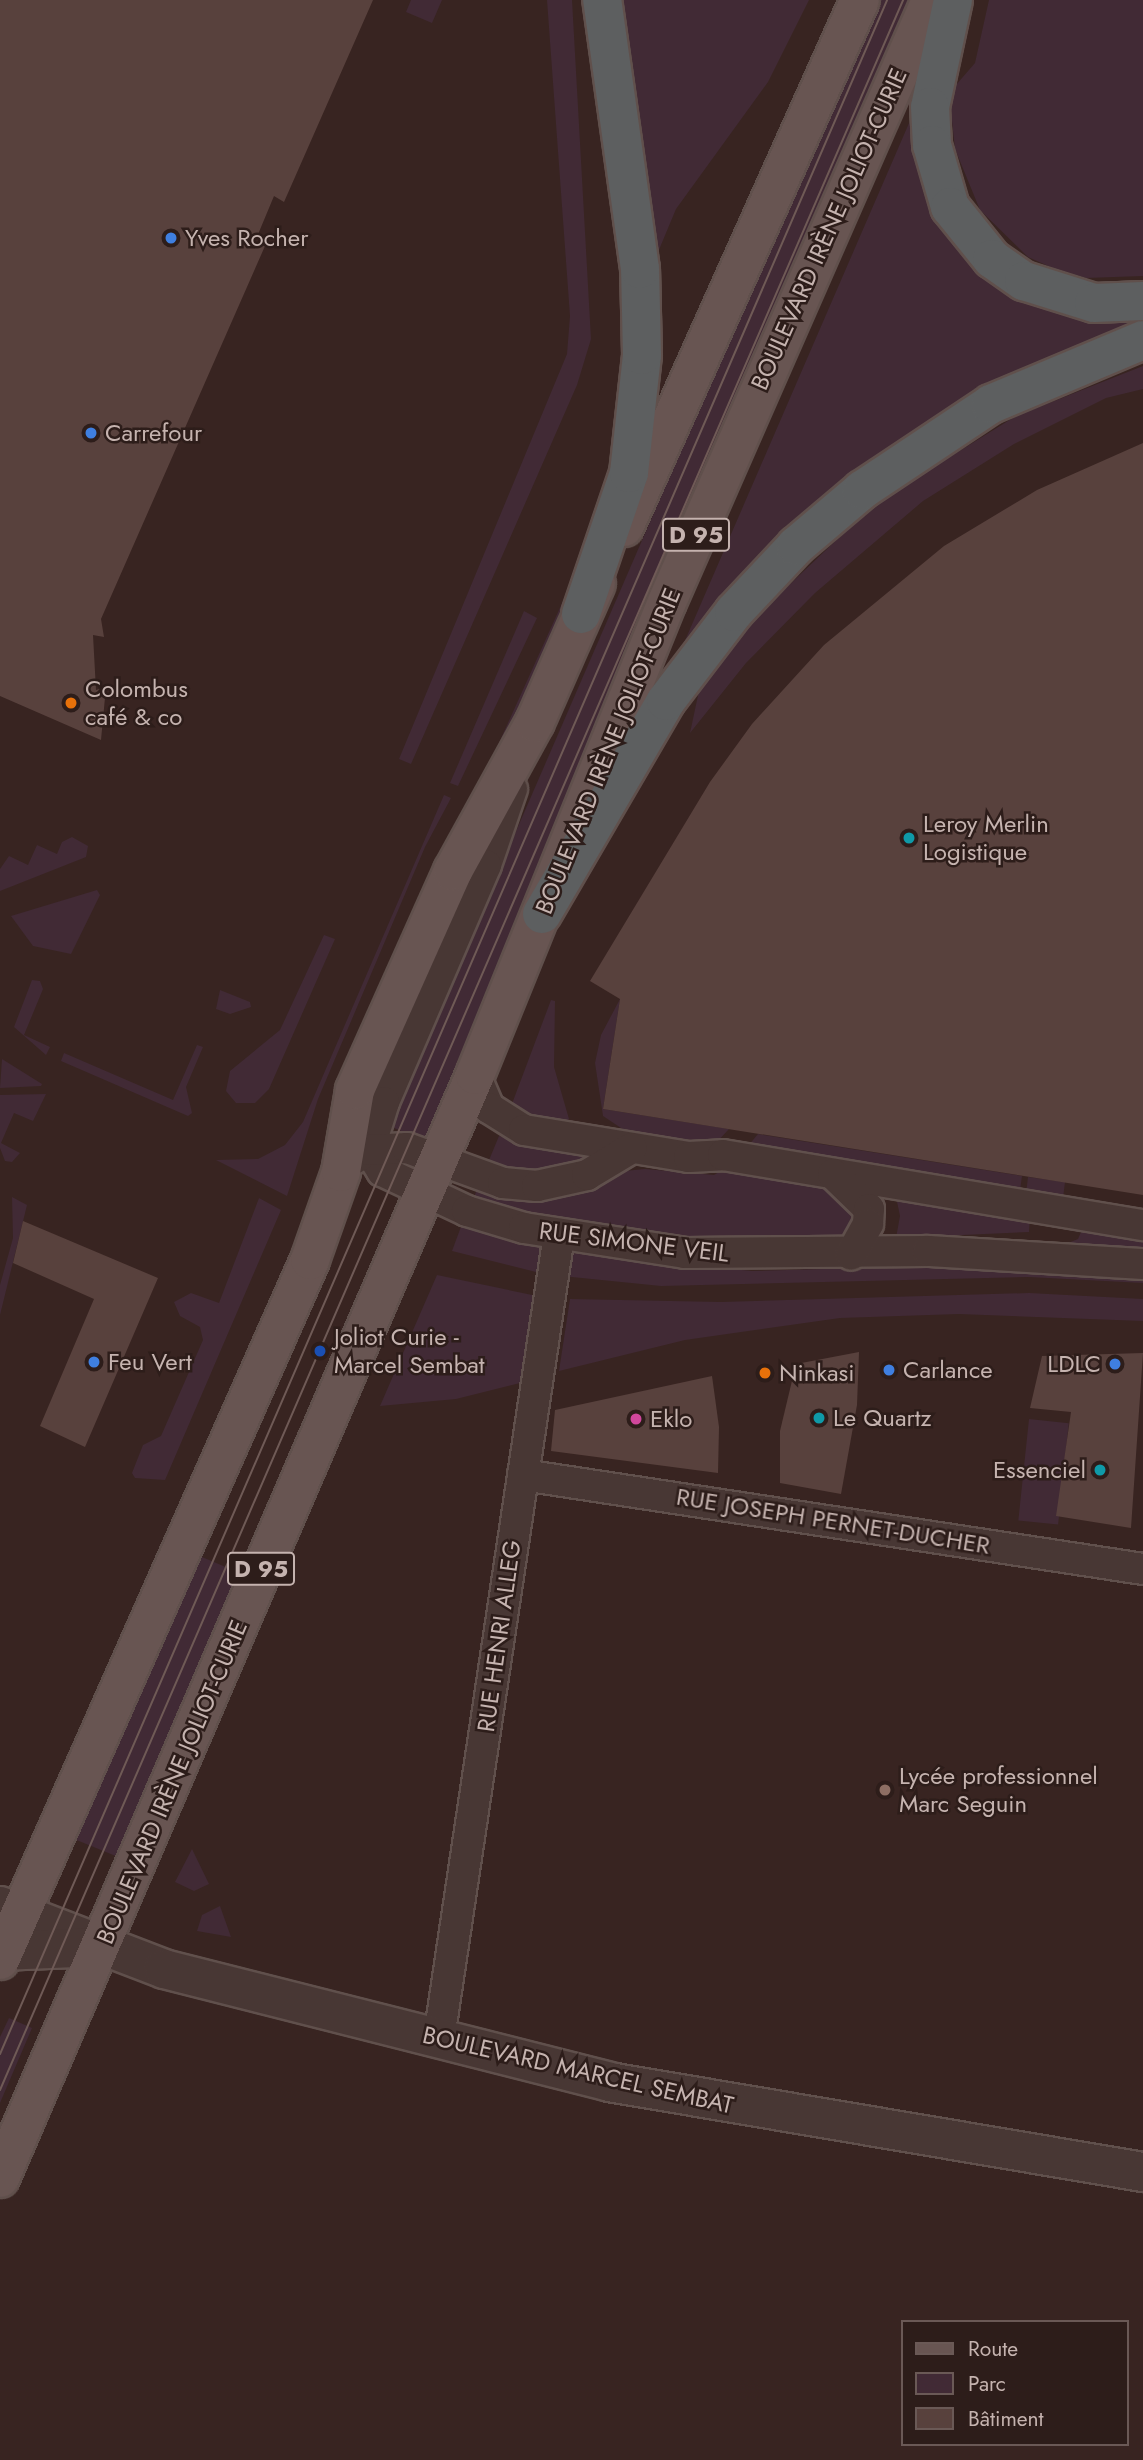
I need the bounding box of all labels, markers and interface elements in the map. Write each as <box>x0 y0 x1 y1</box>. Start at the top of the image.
street label: BOULEVARD IRÈNE JOLIOT-CURIE <box>745 64 913 394</box>
place label: Yves Rocher <box>185 224 308 252</box>
marker: Yves Rocher <box>163 230 179 246</box>
place label: Carrefour <box>105 419 202 447</box>
marker: Carrefour <box>83 425 99 441</box>
road number: D 95 <box>661 516 731 554</box>
street label: BOULEVARD IRÈNE JOLIOT-CURIE <box>529 584 687 918</box>
place label: Colombus café & co <box>85 675 188 731</box>
marker: Colombus café & co <box>63 695 79 711</box>
place label: Leroy Merlin Logistique <box>923 810 1049 866</box>
marker: Leroy Merlin Logistique <box>901 830 917 846</box>
street label: RUE SIMONE VEIL <box>537 1216 731 1268</box>
place label: Joliot Curie - Marcel Sembat <box>334 1323 485 1379</box>
marker: Joliot Curie - Marcel Sembat <box>312 1343 328 1359</box>
place label: Feu Vert <box>108 1348 192 1376</box>
place label: LDLC <box>1047 1350 1101 1378</box>
marker: Feu Vert <box>86 1354 102 1370</box>
place label: Carlance <box>903 1356 993 1384</box>
marker: LDLC <box>1107 1356 1123 1372</box>
place label: Ninkasi <box>779 1359 854 1387</box>
marker: Carlance <box>881 1362 897 1378</box>
marker: Ninkasi <box>757 1365 773 1381</box>
place label: Le Quartz <box>833 1404 931 1432</box>
place label: Eklo <box>650 1405 692 1433</box>
marker: Le Quartz <box>811 1410 827 1426</box>
marker: Eklo <box>628 1411 644 1427</box>
place label: Essenciel <box>993 1456 1086 1484</box>
marker: Essenciel <box>1092 1462 1108 1478</box>
street label: RUE JOSEPH PERNET-DUCHER <box>674 1482 992 1560</box>
street label: RUE HENRI ALLEG <box>471 1538 527 1734</box>
road number: D 95 <box>226 1550 296 1588</box>
street label: BOULEVARD IRÈNE JOLIOT-CURIE <box>91 1616 253 1948</box>
place label: Lycée professionnel Marc Seguin <box>899 1762 1098 1818</box>
marker: Lycée professionnel Marc Seguin <box>877 1782 893 1798</box>
street label: BOULEVARD MARCEL SEMBAT <box>420 2020 736 2120</box>
legend <box>902 2320 1129 2446</box>
text: Route <box>968 2334 1018 2364</box>
text: Parc <box>968 2369 1006 2399</box>
text: Bâtiment <box>968 2404 1044 2434</box>

